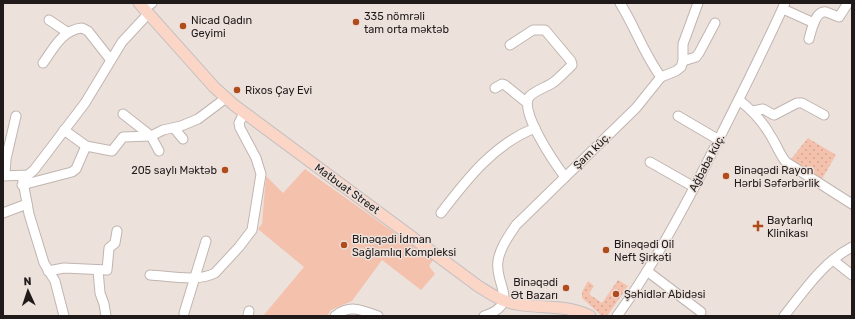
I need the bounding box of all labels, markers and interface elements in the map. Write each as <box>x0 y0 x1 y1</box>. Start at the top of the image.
place label: 335 nömrəli tam orta məktəb <box>364 10 449 36</box>
place label: Nicad Qadın Geyimi <box>191 14 252 40</box>
marker: 335 nömrəli tam orta məktəb <box>351 17 361 27</box>
marker: Nicad Qadın Geyimi <box>178 21 188 31</box>
place label: Rixos Çay Evi <box>245 84 312 97</box>
marker: Rixos Çay Evi <box>232 85 242 95</box>
street label: Şam küç. <box>571 130 613 172</box>
street label: Ağbaba küç. <box>686 132 728 194</box>
street label: Matbuat Street <box>312 161 383 217</box>
place label: 205 saylı Məktəb <box>131 164 217 177</box>
place label: Binəqədi Rayon Hərbi Səfərbərlik <box>734 164 820 190</box>
marker: 205 saylı Məktəb <box>220 165 230 175</box>
marker: Binəqədi Rayon Hərbi Səfərbərlik <box>721 171 731 181</box>
place label: Baytarlıq Klinikası <box>767 214 813 240</box>
marker: Baytarlıq Klinikası <box>752 220 764 232</box>
place label: Binəqədi İdman Sağlamlıq Kompleksi <box>352 232 456 259</box>
place label: Binəqədi Oil Neft Şirkəti <box>614 238 674 264</box>
marker: Binəqədi İdman Sağlamlıq Kompleksi <box>339 240 349 250</box>
marker: Binəqədi Oil Neft Şirkəti <box>601 245 611 255</box>
north arrow <box>8 271 48 311</box>
text: N <box>23 275 32 288</box>
place label: Binəqədi Ət Bazarı <box>511 276 558 302</box>
marker: Binəqədi Ət Bazarı <box>561 283 571 293</box>
place label: Şəhidlər Abidəsi <box>624 288 706 301</box>
marker: Şəhidlər Abidəsi <box>611 289 621 299</box>

